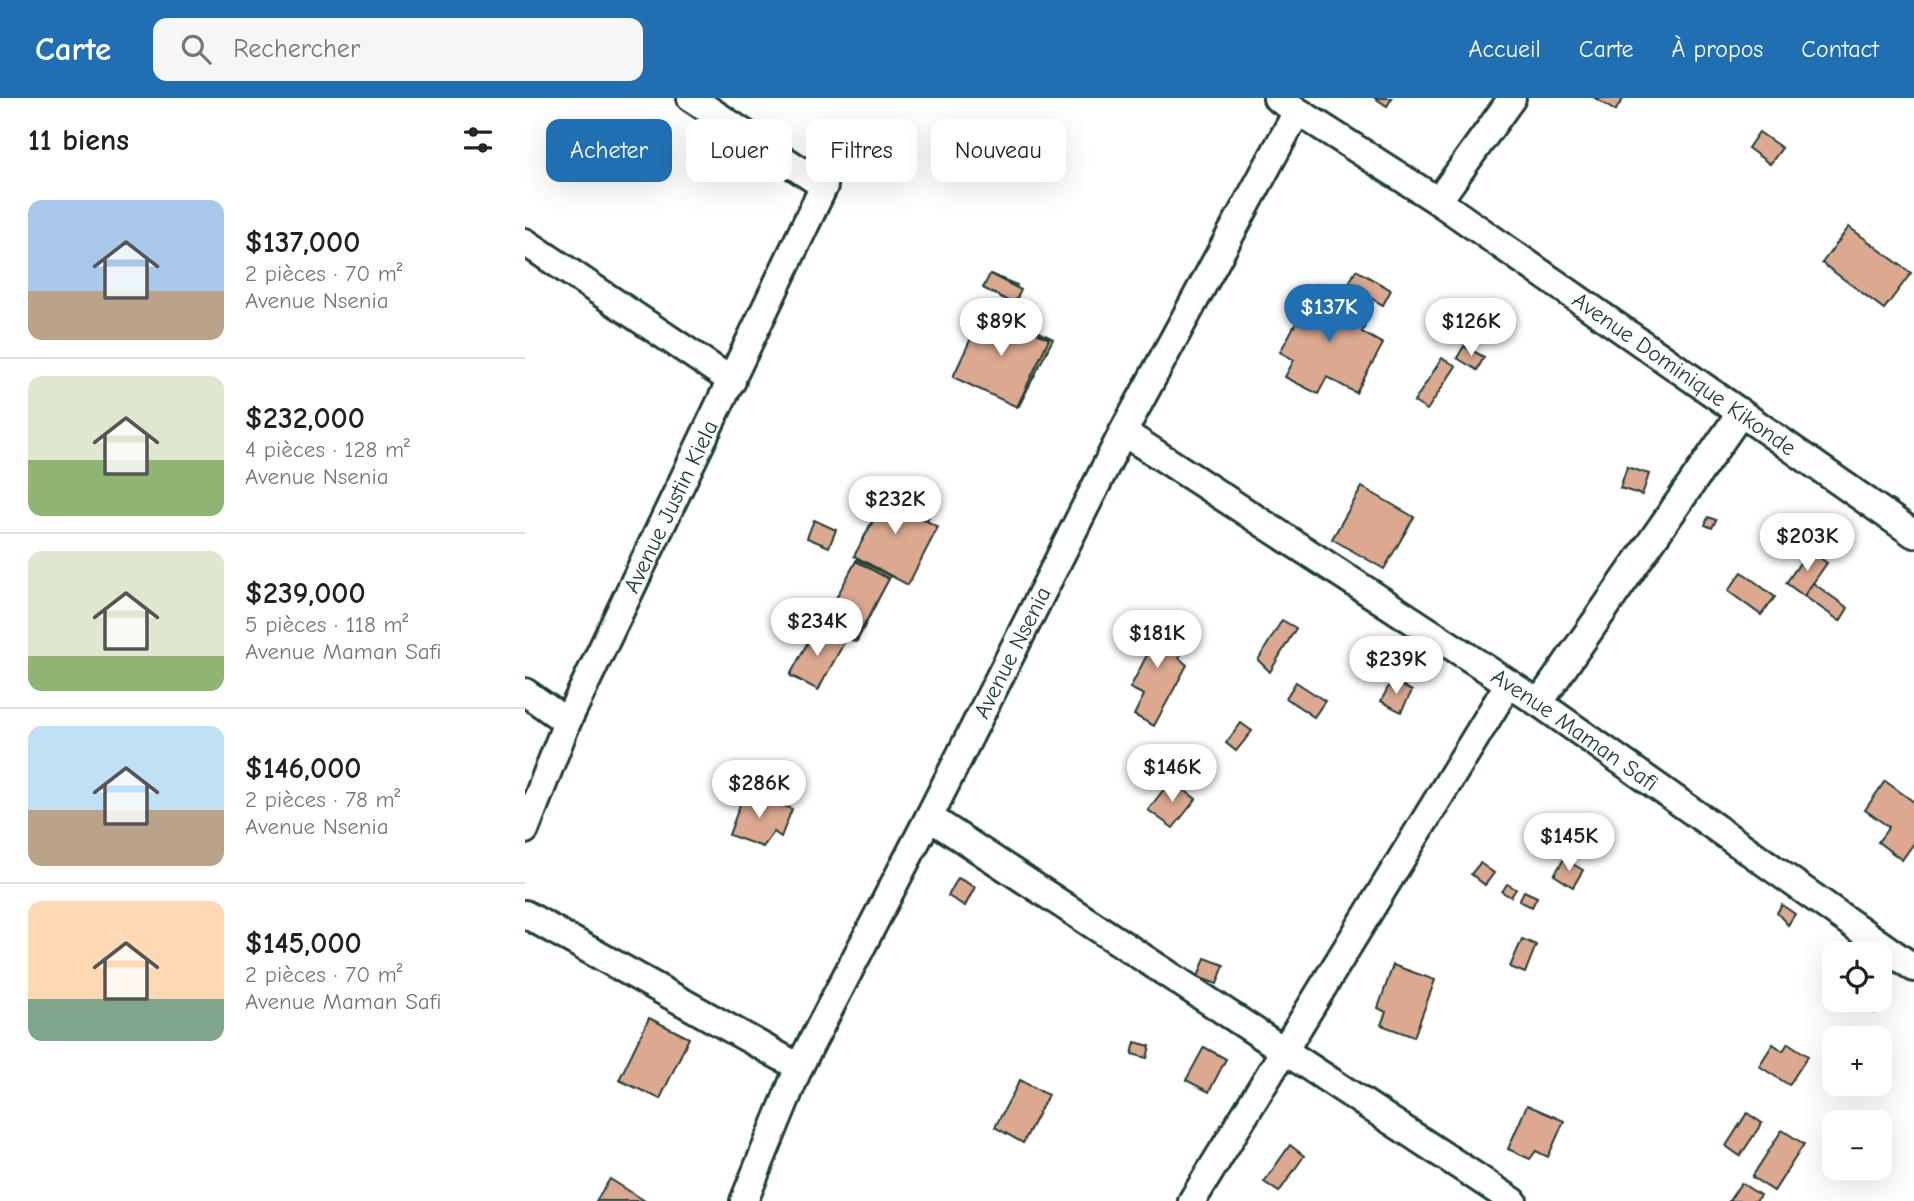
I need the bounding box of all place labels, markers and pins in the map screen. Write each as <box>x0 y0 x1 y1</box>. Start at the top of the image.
pin: $137K <box>1280 285 1378 344</box>
pin: $89K <box>960 299 1042 358</box>
pin: $126K <box>1422 299 1520 358</box>
pin: $232K <box>846 476 944 536</box>
pin: $203K <box>1758 514 1856 573</box>
pin: $234K <box>768 598 866 658</box>
pin: $181K <box>1108 610 1206 670</box>
pin: $239K <box>1347 636 1445 696</box>
pin: $146K <box>1123 744 1221 804</box>
pin: $286K <box>710 760 808 820</box>
pin: $145K <box>1520 814 1618 873</box>

